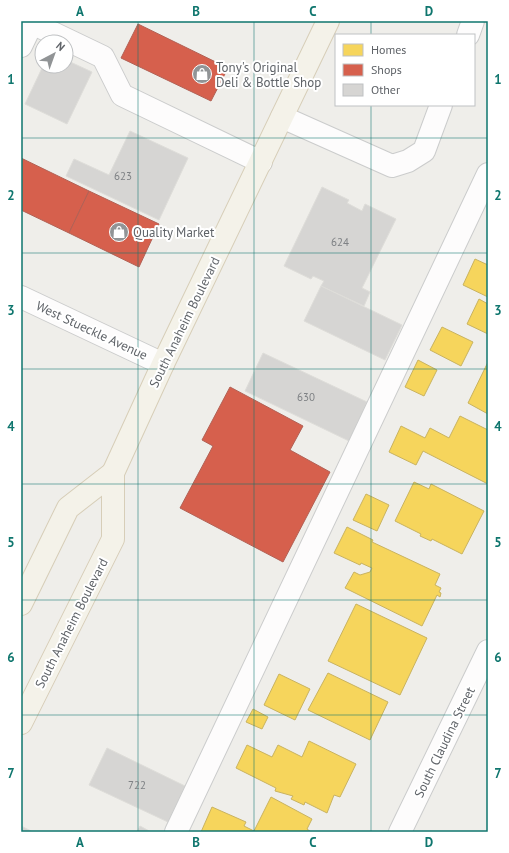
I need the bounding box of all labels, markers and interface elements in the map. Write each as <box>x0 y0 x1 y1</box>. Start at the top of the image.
text: A <box>76 3 84 20</box>
text: B <box>192 3 200 20</box>
text: C <box>309 3 317 20</box>
text: D <box>425 3 433 20</box>
north arrow <box>34 34 74 74</box>
legend <box>335 34 475 106</box>
text: N <box>53 39 68 54</box>
text: Homes <box>371 42 406 57</box>
place label: Tony's Original Deli & Bottle Shop <box>216 59 321 91</box>
text: Shops <box>371 62 402 77</box>
shop icon: Tony's Original Deli & Bottle Shop <box>191 63 213 85</box>
text: 1 <box>7 71 15 88</box>
text: 1 <box>494 71 502 88</box>
text: Other <box>371 82 400 97</box>
house number: 623 <box>114 169 132 183</box>
text: 2 <box>7 187 15 204</box>
text: 2 <box>494 187 502 204</box>
shop icon: Quality Market <box>108 221 130 243</box>
place label: Quality Market <box>133 224 215 241</box>
house number: 624 <box>331 235 349 249</box>
street label: South Anaheim Boulevard <box>145 254 224 391</box>
street label: West Stueckle Avenue <box>33 297 150 364</box>
text: 3 <box>7 302 15 319</box>
text: 3 <box>494 302 502 319</box>
house number: 630 <box>297 390 315 404</box>
text: 4 <box>7 418 15 435</box>
text: 4 <box>494 418 502 435</box>
text: 5 <box>7 534 15 551</box>
text: 5 <box>494 534 502 551</box>
street label: South Anaheim Boulevard <box>31 555 112 691</box>
text: 6 <box>7 649 15 666</box>
text: 6 <box>494 649 502 666</box>
street label: South Claudina Street <box>410 683 479 800</box>
text: 7 <box>7 765 15 782</box>
text: 7 <box>494 765 502 782</box>
house number: 722 <box>128 778 146 792</box>
text: A <box>76 834 84 851</box>
text: B <box>192 834 200 851</box>
text: C <box>309 834 317 851</box>
text: D <box>425 834 433 851</box>

